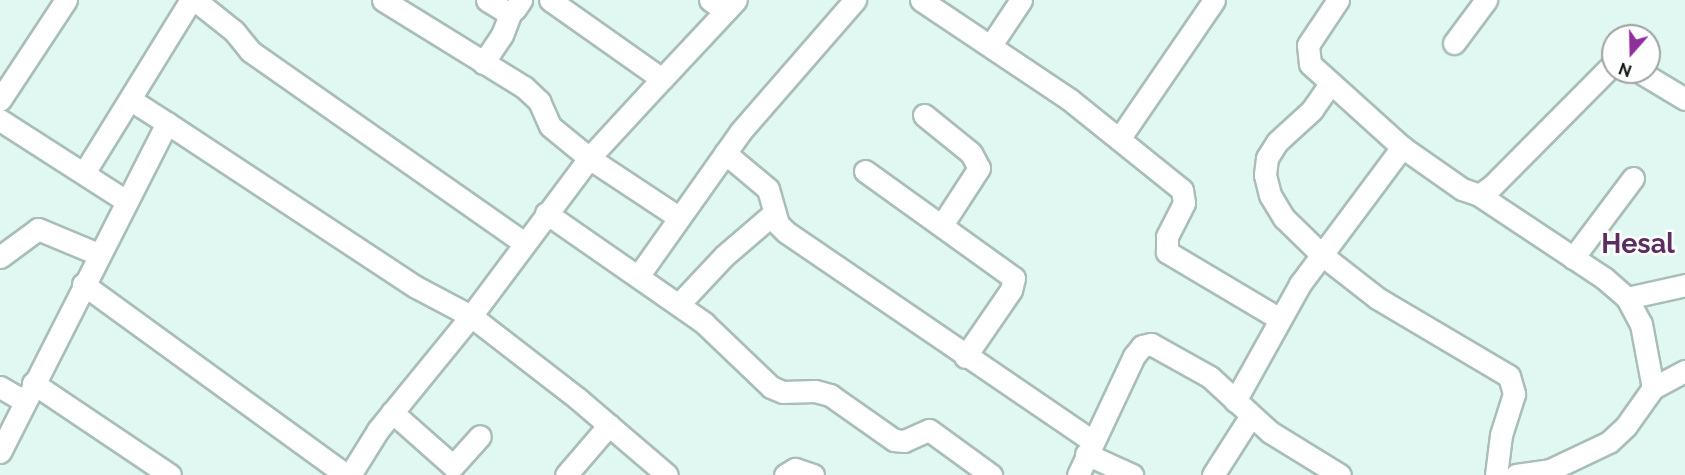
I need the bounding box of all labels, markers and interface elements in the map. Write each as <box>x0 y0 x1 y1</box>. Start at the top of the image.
north arrow <box>1601 24 1661 84</box>
text: N <box>1616 58 1634 81</box>
district label: Hesal <box>1601 228 1675 260</box>

